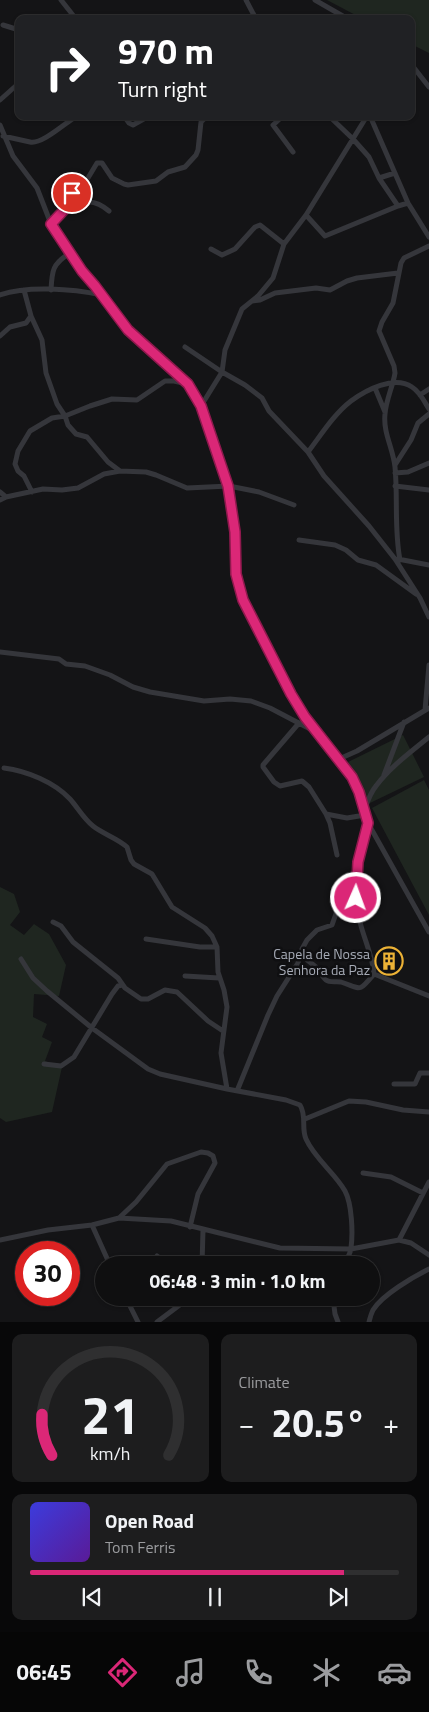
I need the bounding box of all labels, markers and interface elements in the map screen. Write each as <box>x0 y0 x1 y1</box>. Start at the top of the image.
text: 970 m <box>118 24 214 78</box>
icon: right <box>35 35 100 100</box>
text: Turn right <box>118 72 207 106</box>
pin <box>51 172 93 214</box>
icon: arrive <box>58 179 86 207</box>
position arrow <box>329 871 381 923</box>
place label: Capela de Nossa Senhora da Paz <box>273 943 370 980</box>
building icon: Capela de Nossa Senhora da Paz <box>374 946 404 976</box>
speed limit sign: 30 <box>15 1241 80 1306</box>
text: 06:48 · 3 min · 1.0 km <box>149 1266 326 1295</box>
text: Climate <box>239 1370 290 1394</box>
text: 21 <box>81 1375 139 1454</box>
text: 20.5° <box>271 1394 366 1452</box>
text: − <box>239 1402 254 1445</box>
text: + <box>383 1402 399 1445</box>
text: km/h <box>90 1440 130 1467</box>
text: Open Road <box>105 1506 194 1535</box>
text: Tom Ferris <box>105 1535 176 1559</box>
icon: previous <box>78 1583 106 1611</box>
icon: pause <box>201 1583 229 1611</box>
icon: next <box>324 1583 352 1611</box>
text: 06:45 <box>17 1655 72 1689</box>
icon: directions <box>105 1655 140 1690</box>
icon: music <box>173 1655 208 1690</box>
icon: phone <box>241 1655 276 1690</box>
icon: climate <box>309 1655 344 1690</box>
icon: car <box>377 1655 412 1690</box>

